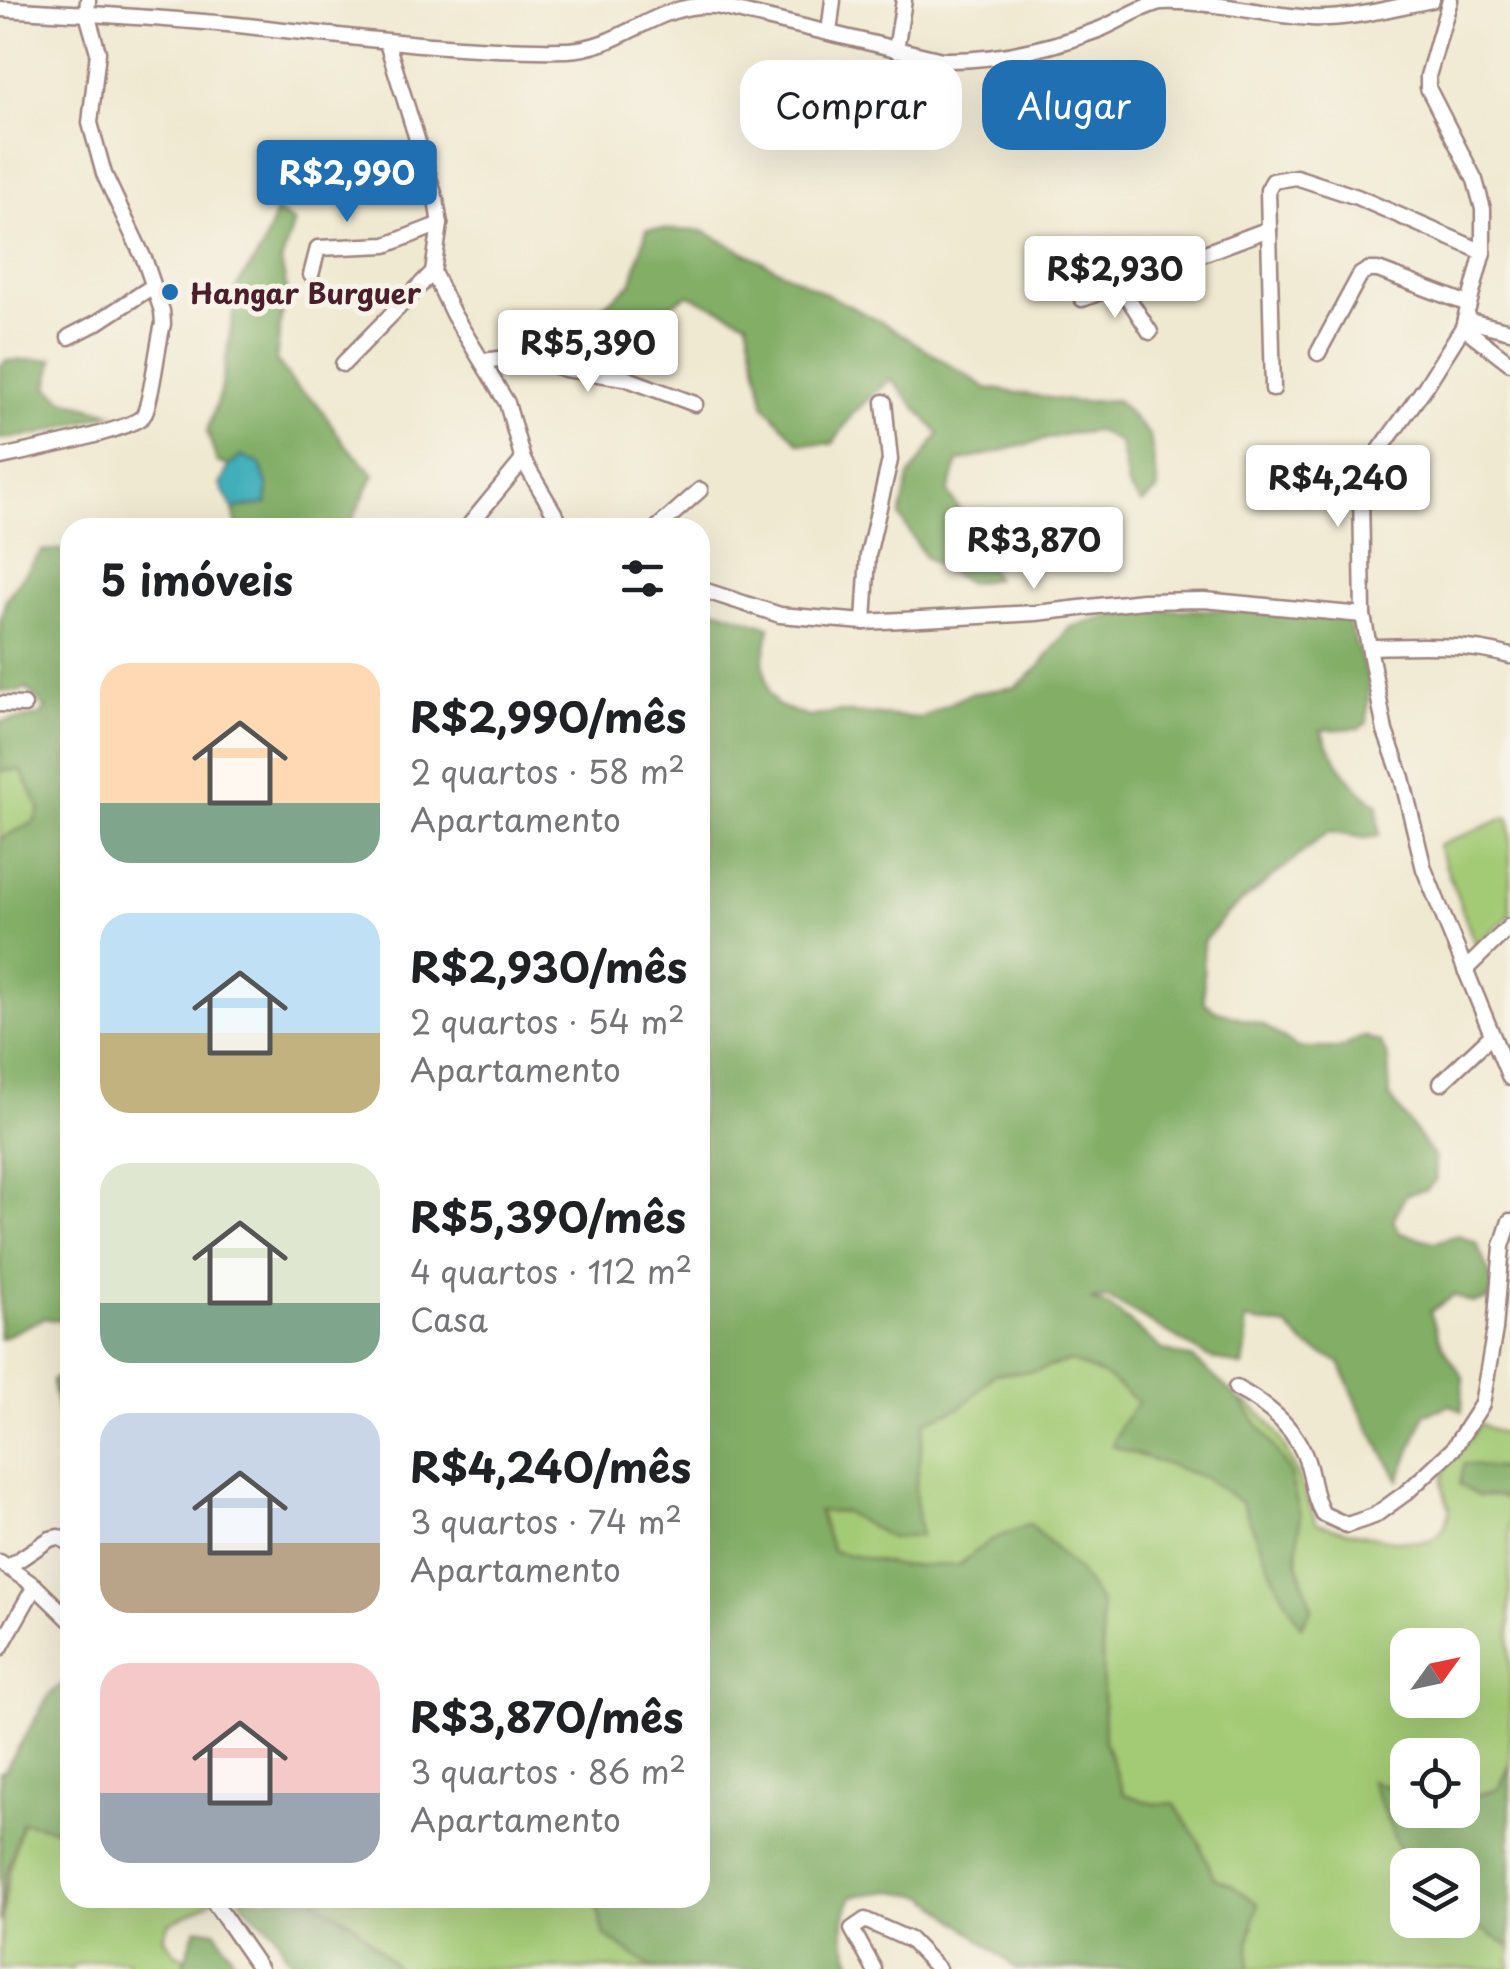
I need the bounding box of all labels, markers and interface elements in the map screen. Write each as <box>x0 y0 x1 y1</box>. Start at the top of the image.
chip: Comprar <box>740 60 962 150</box>
chip: Alugar <box>982 60 1166 150</box>
pin: R$2,990 <box>255 140 439 225</box>
text: R$2,990 <box>279 148 415 196</box>
pin: R$2,930 <box>1023 236 1207 321</box>
text: R$2,930 <box>1046 244 1184 292</box>
place label: Hangar Burguer <box>190 271 422 314</box>
marker: Hangar Burguer <box>159 281 181 303</box>
pin: R$5,390 <box>496 310 680 395</box>
text: R$5,390 <box>520 318 656 366</box>
pin: R$4,240 <box>1246 445 1430 530</box>
text: R$4,240 <box>1268 453 1408 501</box>
pin: R$3,870 <box>942 507 1126 592</box>
text: R$3,870 <box>967 515 1101 563</box>
text: 5 imóveis <box>100 547 293 610</box>
icon: filters <box>615 551 670 606</box>
text: R$2,990/mês <box>410 684 687 747</box>
icon: home <box>180 703 300 823</box>
text: 2 quartos · 58 m² <box>410 747 685 795</box>
text: Apartamento <box>410 795 621 843</box>
text: R$2,930/mês <box>410 934 687 997</box>
icon: home <box>180 953 300 1073</box>
text: 2 quartos · 54 m² <box>410 997 685 1045</box>
text: Apartamento <box>410 1045 621 1093</box>
text: R$5,390/mês <box>410 1184 686 1247</box>
icon: home <box>180 1203 300 1323</box>
text: 4 quartos · 112 m² <box>410 1247 692 1295</box>
text: Casa <box>410 1295 488 1343</box>
text: R$4,240/mês <box>410 1434 691 1497</box>
icon: home <box>180 1453 300 1573</box>
text: 3 quartos · 74 m² <box>410 1497 682 1545</box>
text: Apartamento <box>410 1545 621 1593</box>
north arrow <box>1390 1628 1480 1718</box>
map controls <box>1390 1628 1480 1938</box>
text: R$3,870/mês <box>410 1684 684 1747</box>
icon: home <box>180 1703 300 1823</box>
button: locate <box>1390 1738 1480 1828</box>
text: 3 quartos · 86 m² <box>410 1747 686 1795</box>
text: Apartamento <box>410 1795 621 1843</box>
button: layers <box>1390 1848 1480 1938</box>

